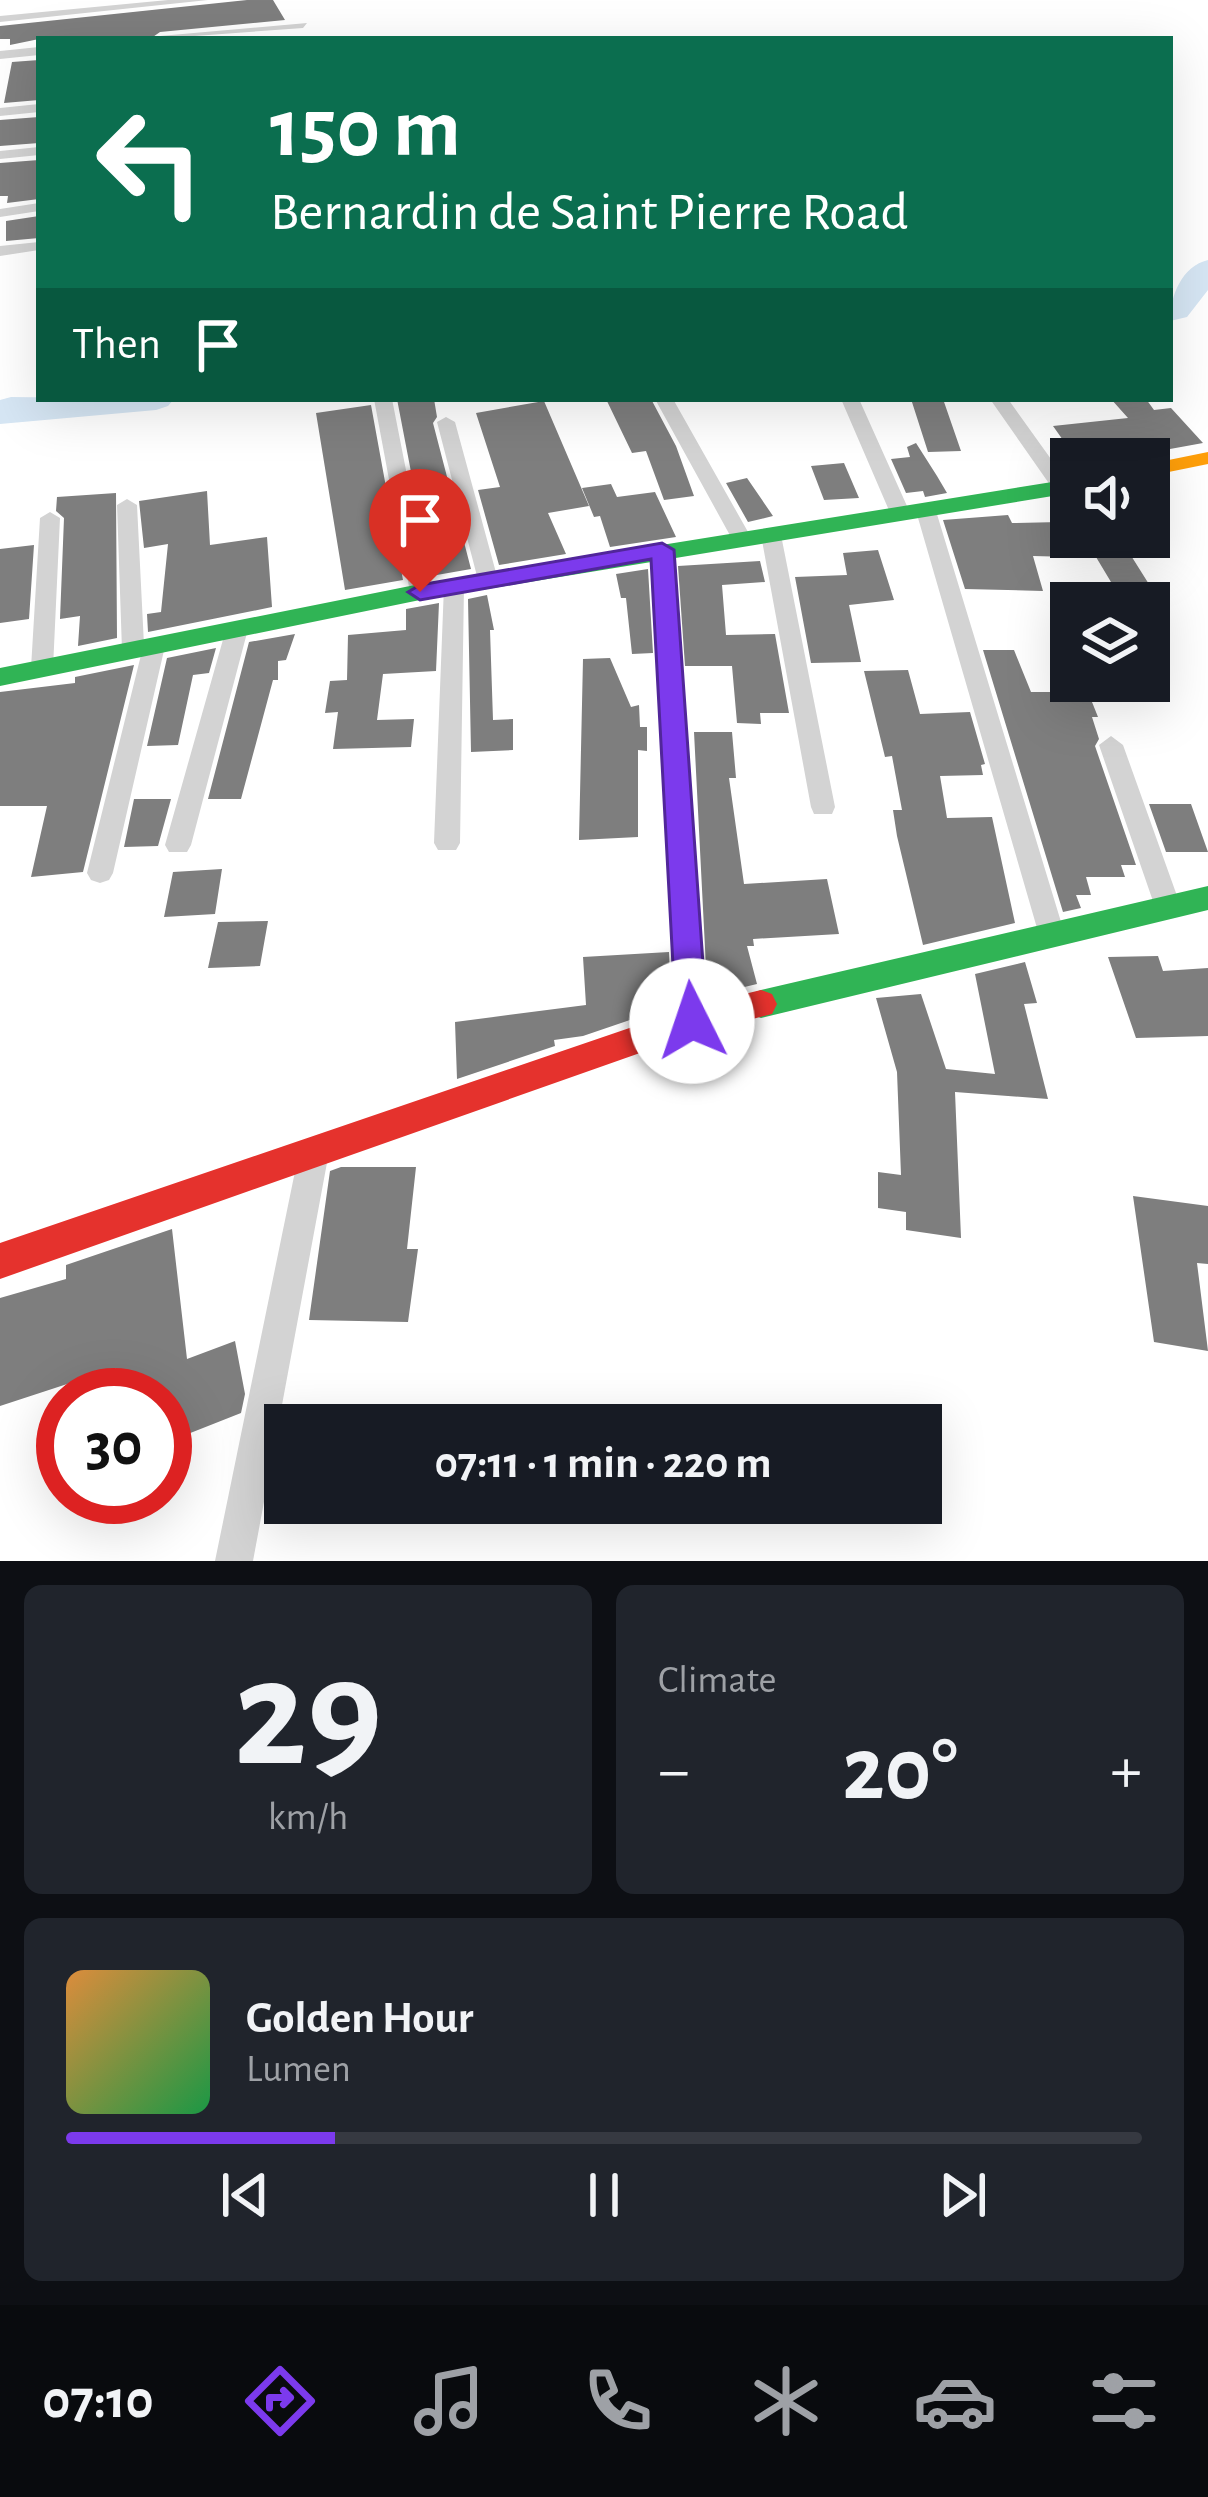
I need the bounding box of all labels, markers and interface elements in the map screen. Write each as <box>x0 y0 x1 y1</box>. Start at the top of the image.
icon: left <box>72 84 228 240</box>
text: 150 m <box>270 88 461 172</box>
text: Bernardin de Saint Pierre Road <box>270 186 909 240</box>
icon: arrive <box>185 312 251 378</box>
text: Then <box>72 322 161 367</box>
map controls <box>1050 438 1170 702</box>
button: sound <box>1050 438 1170 558</box>
pin <box>369 469 471 592</box>
icon: arrive <box>387 487 453 553</box>
button: layers <box>1050 582 1170 702</box>
position arrow <box>629 958 755 1084</box>
speed limit sign: 30 <box>36 1368 192 1524</box>
text: 07:11 · 1 min · 220 m <box>434 1441 772 1486</box>
text: 29 <box>234 1638 382 1794</box>
text: Climate <box>658 1661 776 1700</box>
text: 20° <box>842 1726 958 1816</box>
text: − <box>658 1738 690 1804</box>
text: + <box>1110 1738 1142 1804</box>
text: km/h <box>268 1798 348 1837</box>
text: Golden Hour <box>246 1996 473 2041</box>
text: Lumen <box>246 2050 351 2089</box>
icon: previous <box>212 2162 278 2228</box>
icon: pause <box>571 2162 637 2228</box>
icon: next <box>930 2162 996 2228</box>
icon: directions <box>238 2359 322 2443</box>
icon: music <box>407 2359 491 2443</box>
icon: phone <box>576 2359 660 2443</box>
icon: climate <box>744 2359 828 2443</box>
icon: car <box>913 2359 997 2443</box>
icon: filters <box>1082 2359 1166 2443</box>
text: 07:10 <box>42 2374 154 2428</box>

